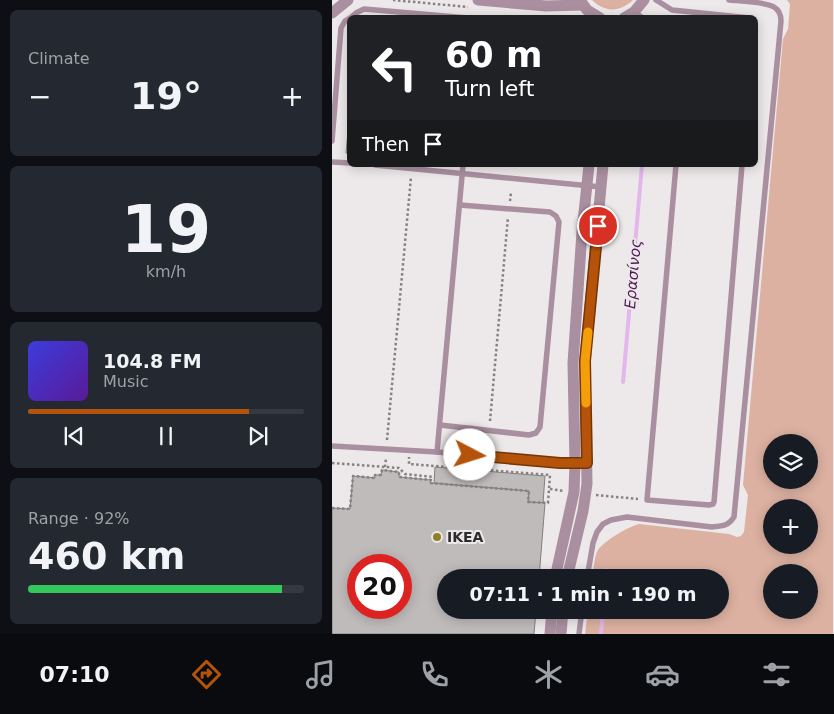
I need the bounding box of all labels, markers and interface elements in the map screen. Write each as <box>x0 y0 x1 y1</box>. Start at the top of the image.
icon: left <box>362 35 427 100</box>
text: 60 m <box>445 35 542 75</box>
text: Climate <box>28 49 90 68</box>
text: 19° <box>130 74 202 118</box>
text: Turn left <box>445 76 534 101</box>
text: − <box>28 80 51 113</box>
text: + <box>281 80 304 113</box>
icon: arrive <box>419 130 447 158</box>
text: Then <box>362 133 409 155</box>
text: 19 <box>121 192 211 267</box>
pin <box>577 205 619 247</box>
icon: arrive <box>584 212 612 240</box>
water label: Ερασίνος <box>621 238 645 310</box>
text: km/h <box>146 262 186 281</box>
text: 104.8 FM <box>103 350 202 372</box>
text: Music <box>103 372 149 391</box>
icon: previous <box>60 422 88 450</box>
icon: pause <box>152 422 180 450</box>
icon: next <box>244 422 272 450</box>
position arrow <box>443 428 495 480</box>
map controls <box>763 434 818 619</box>
button: layers <box>763 434 818 489</box>
button: + <box>763 499 818 554</box>
text: Range · 92% <box>28 509 130 528</box>
place label: IKEA <box>447 529 484 545</box>
marker: IKEA <box>431 531 443 543</box>
text: 460 km <box>28 534 185 578</box>
speed limit sign: 20 <box>347 554 412 619</box>
button: − <box>763 564 818 619</box>
text: 07:11 · 1 min · 190 m <box>469 583 697 605</box>
icon: directions <box>189 657 224 692</box>
icon: music <box>303 657 338 692</box>
icon: phone <box>417 657 452 692</box>
icon: climate <box>531 657 566 692</box>
icon: car <box>645 657 680 692</box>
icon: filters <box>759 657 794 692</box>
text: 07:10 <box>40 662 110 687</box>

